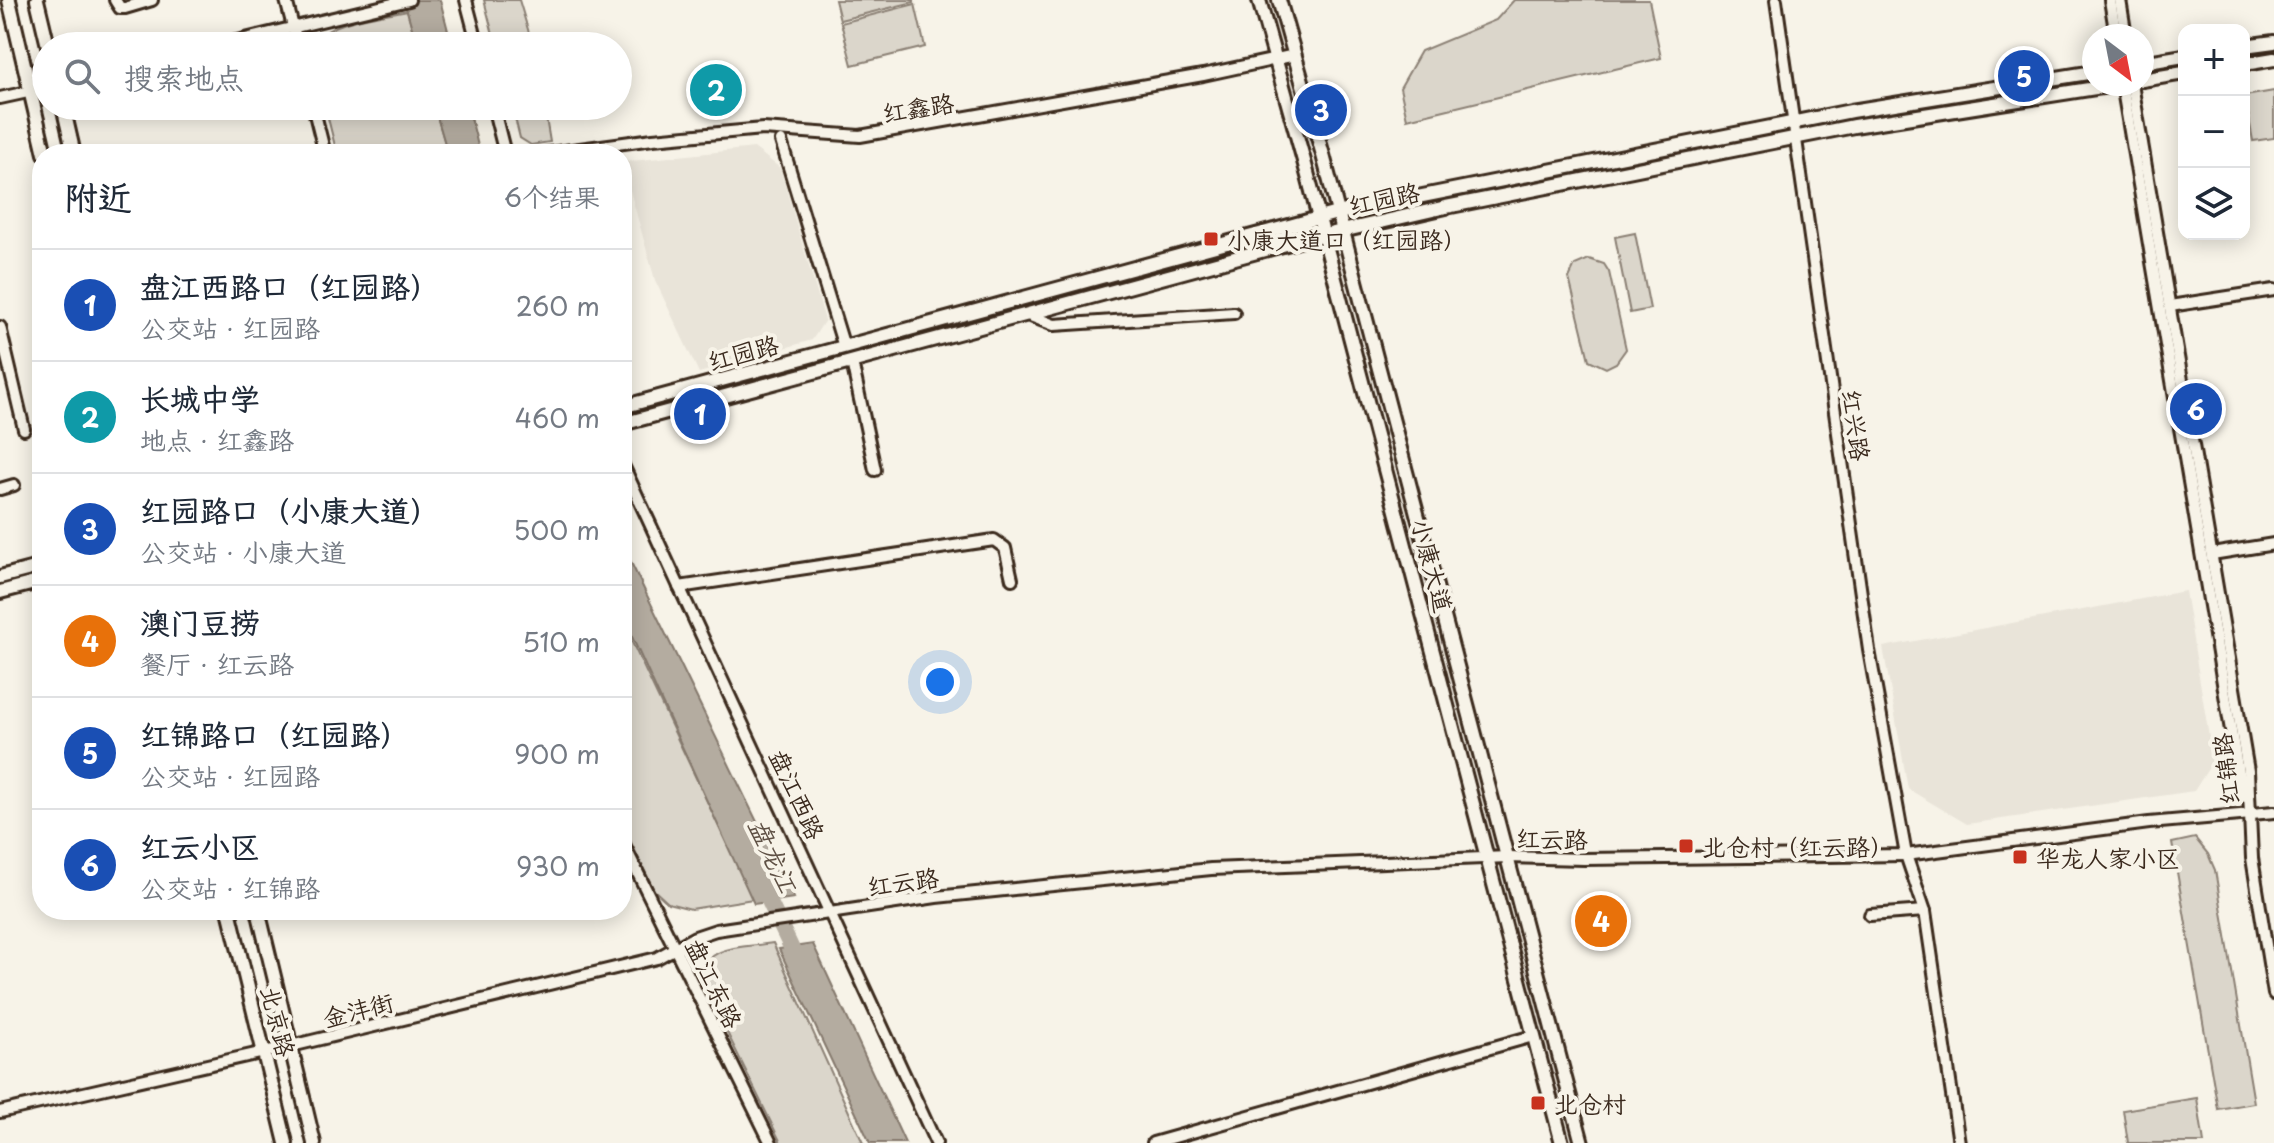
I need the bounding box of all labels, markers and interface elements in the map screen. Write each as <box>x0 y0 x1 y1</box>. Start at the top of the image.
north arrow <box>2082 24 2154 96</box>
map controls <box>2178 24 2250 240</box>
button: + <box>2178 24 2250 96</box>
search box <box>32 32 632 120</box>
pin: 5 <box>1998 46 2050 106</box>
icon: search <box>60 54 104 98</box>
text: 搜索地点 <box>124 54 244 99</box>
pin: 2 <box>690 60 742 120</box>
pin: 3 <box>1295 80 1347 140</box>
street label: 红鑫路 <box>880 84 956 130</box>
button: − <box>2178 96 2250 168</box>
button: layers <box>2178 168 2250 240</box>
text: 附近 <box>64 170 132 222</box>
street label: 红园路 <box>1345 173 1423 223</box>
text: 6个结果 <box>504 177 600 216</box>
place label: 小康大道口（红园路） <box>1227 221 1467 257</box>
marker: 小康大道口（红园路） <box>1202 230 1220 248</box>
text: 盘江西路口（红园路） <box>140 263 440 308</box>
text: 1 <box>84 286 96 325</box>
text: 260 m <box>516 286 600 325</box>
text: 公交站 · 红园路 <box>140 308 320 347</box>
street label: 红园路 <box>704 325 782 379</box>
text: 长城中学 <box>140 375 260 420</box>
pin: 6 <box>2170 379 2222 439</box>
pin: 1 <box>674 384 726 444</box>
street label: 红兴路 <box>1834 387 1880 463</box>
text: 2 <box>81 398 99 437</box>
text: 460 m <box>515 398 600 437</box>
text: 地点 · 红鑫路 <box>140 420 294 459</box>
text: 红园路口（小康大道） <box>140 487 440 532</box>
text: 3 <box>81 510 99 549</box>
text: 500 m <box>513 510 600 549</box>
street label: 小康大道 <box>1403 514 1463 616</box>
text: 公交站 · 小康大道 <box>140 532 346 571</box>
text: 澳门豆捞 <box>140 599 260 644</box>
text: 4 <box>81 622 99 661</box>
text: 510 m <box>522 622 600 661</box>
text: 餐厅 · 红云路 <box>140 644 294 683</box>
your location <box>920 662 960 702</box>
text: 红锦路口（红园路） <box>140 711 410 756</box>
street label: 红锦路 <box>2203 731 2247 807</box>
text: 5 <box>82 734 98 773</box>
text: 900 m <box>514 734 600 773</box>
street label: 盘江西路 <box>761 743 835 845</box>
text: 公交站 · 红园路 <box>140 756 320 795</box>
water label: 盘龙江 <box>740 811 809 899</box>
street label: 红云路 <box>1516 819 1588 857</box>
text: 红云小区 <box>140 823 260 868</box>
place label: 北仓村（红云路） <box>1702 828 1894 864</box>
marker: 北仓村（红云路） <box>1677 837 1695 855</box>
place label: 华龙人家小区 <box>2036 839 2180 875</box>
text: 6 <box>81 846 99 885</box>
text: 930 m <box>516 846 600 885</box>
marker: 华龙人家小区 <box>2011 848 2029 866</box>
street label: 红云路 <box>865 858 941 904</box>
text: 公交站 · 红锦路 <box>140 868 320 907</box>
pin: 4 <box>1575 891 1627 951</box>
street label: 盘江东路 <box>678 932 752 1034</box>
street label: 北京路 <box>253 982 305 1060</box>
street label: 金沣街 <box>319 983 397 1035</box>
place label: 北仓村 <box>1554 1085 1626 1121</box>
marker: 北仓村 <box>1529 1094 1547 1112</box>

